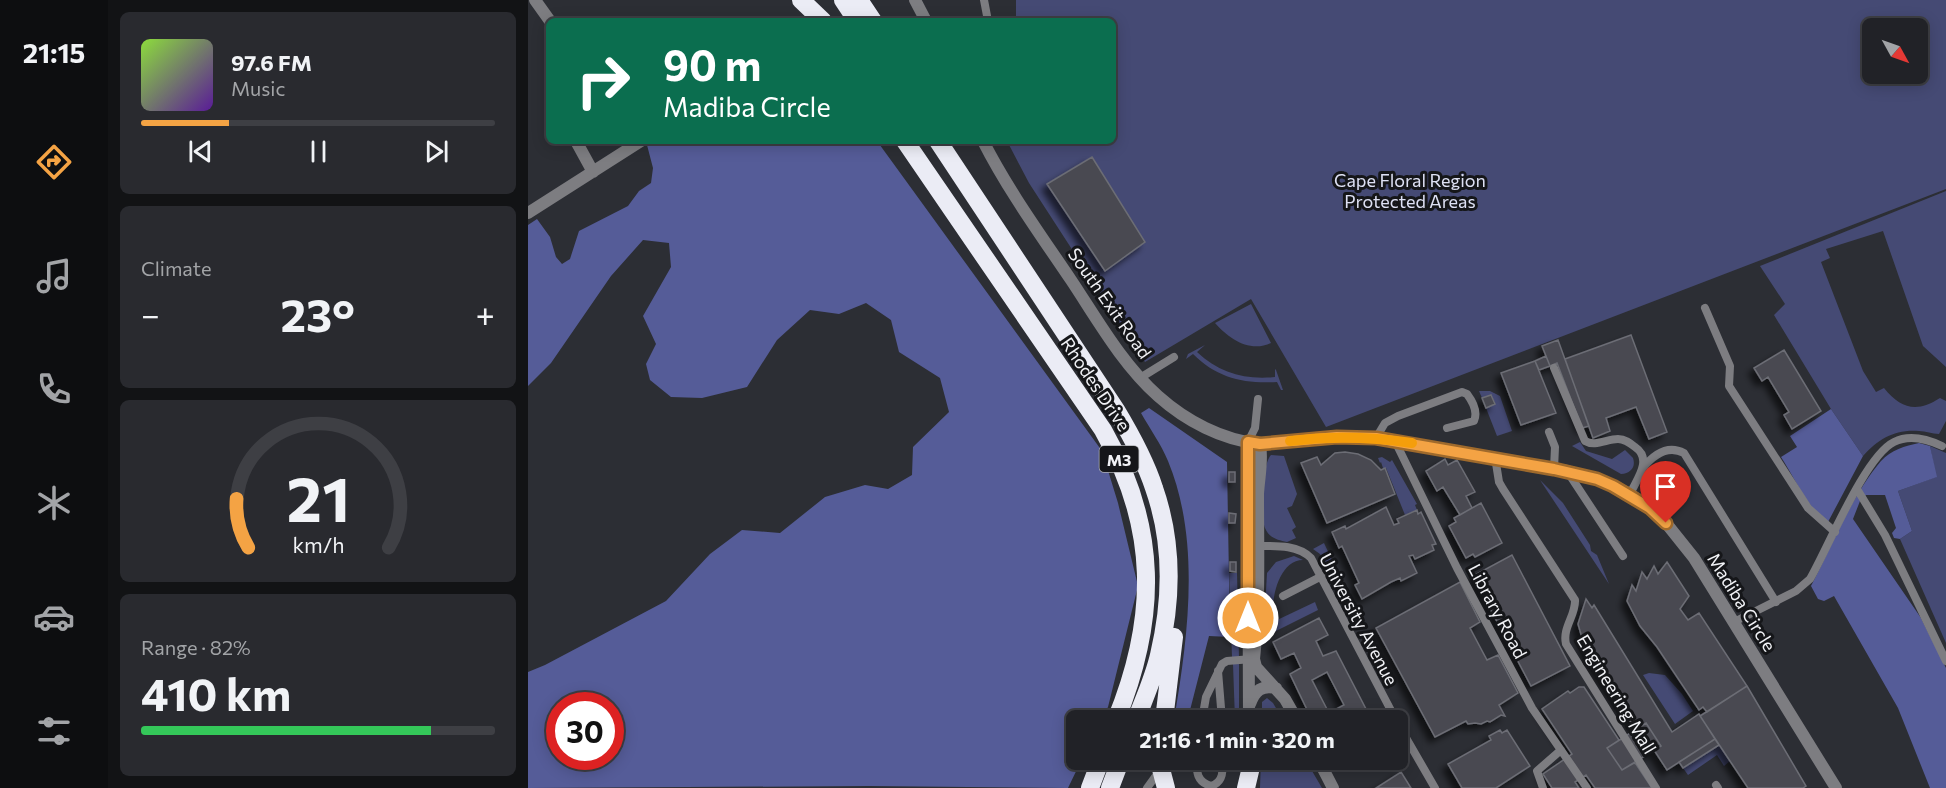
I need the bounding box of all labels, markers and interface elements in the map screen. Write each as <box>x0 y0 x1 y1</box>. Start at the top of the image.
north arrow <box>1862 18 1928 84</box>
map controls <box>1862 18 1928 84</box>
text: 21:15 <box>23 36 85 69</box>
text: 90 m <box>663 38 762 90</box>
icon: right <box>564 42 642 120</box>
text: 97.6 FM <box>231 49 312 76</box>
text: Music <box>231 76 285 100</box>
text: Madiba Circle <box>663 90 831 123</box>
icon: previous <box>184 135 217 168</box>
icon: pause <box>302 135 335 168</box>
icon: next <box>420 135 453 168</box>
icon: directions <box>33 141 75 183</box>
park label: Cape Floral Region Protected Areas <box>1334 169 1486 212</box>
street label: South Exit Road <box>1064 243 1156 363</box>
icon: music <box>33 255 75 297</box>
text: Climate <box>141 256 211 280</box>
text: 23° <box>281 286 355 341</box>
text: − <box>141 293 160 334</box>
text: + <box>476 293 495 334</box>
street label: Rhodes Drive <box>1057 333 1135 435</box>
icon: phone <box>33 368 75 410</box>
road number: M3 <box>1100 446 1138 472</box>
text: 21 <box>286 459 350 535</box>
pin <box>1640 461 1691 523</box>
icon: arrive <box>1649 470 1682 503</box>
icon: climate <box>33 482 75 524</box>
text: km/h <box>292 531 344 557</box>
street label: University Avenue <box>1315 549 1403 689</box>
street label: Madiba Circle <box>1703 549 1781 655</box>
street label: Library Road <box>1464 560 1532 662</box>
position arrow <box>1216 586 1280 650</box>
icon: car <box>33 596 75 638</box>
street label: Engineering Mall <box>1573 630 1661 758</box>
text: Range · 82% <box>141 635 251 659</box>
text: 410 km <box>141 665 291 720</box>
speed limit sign: 30 <box>546 692 624 770</box>
icon: filters <box>33 710 75 752</box>
text: 21:16 · 1 min · 320 m <box>1139 726 1335 753</box>

